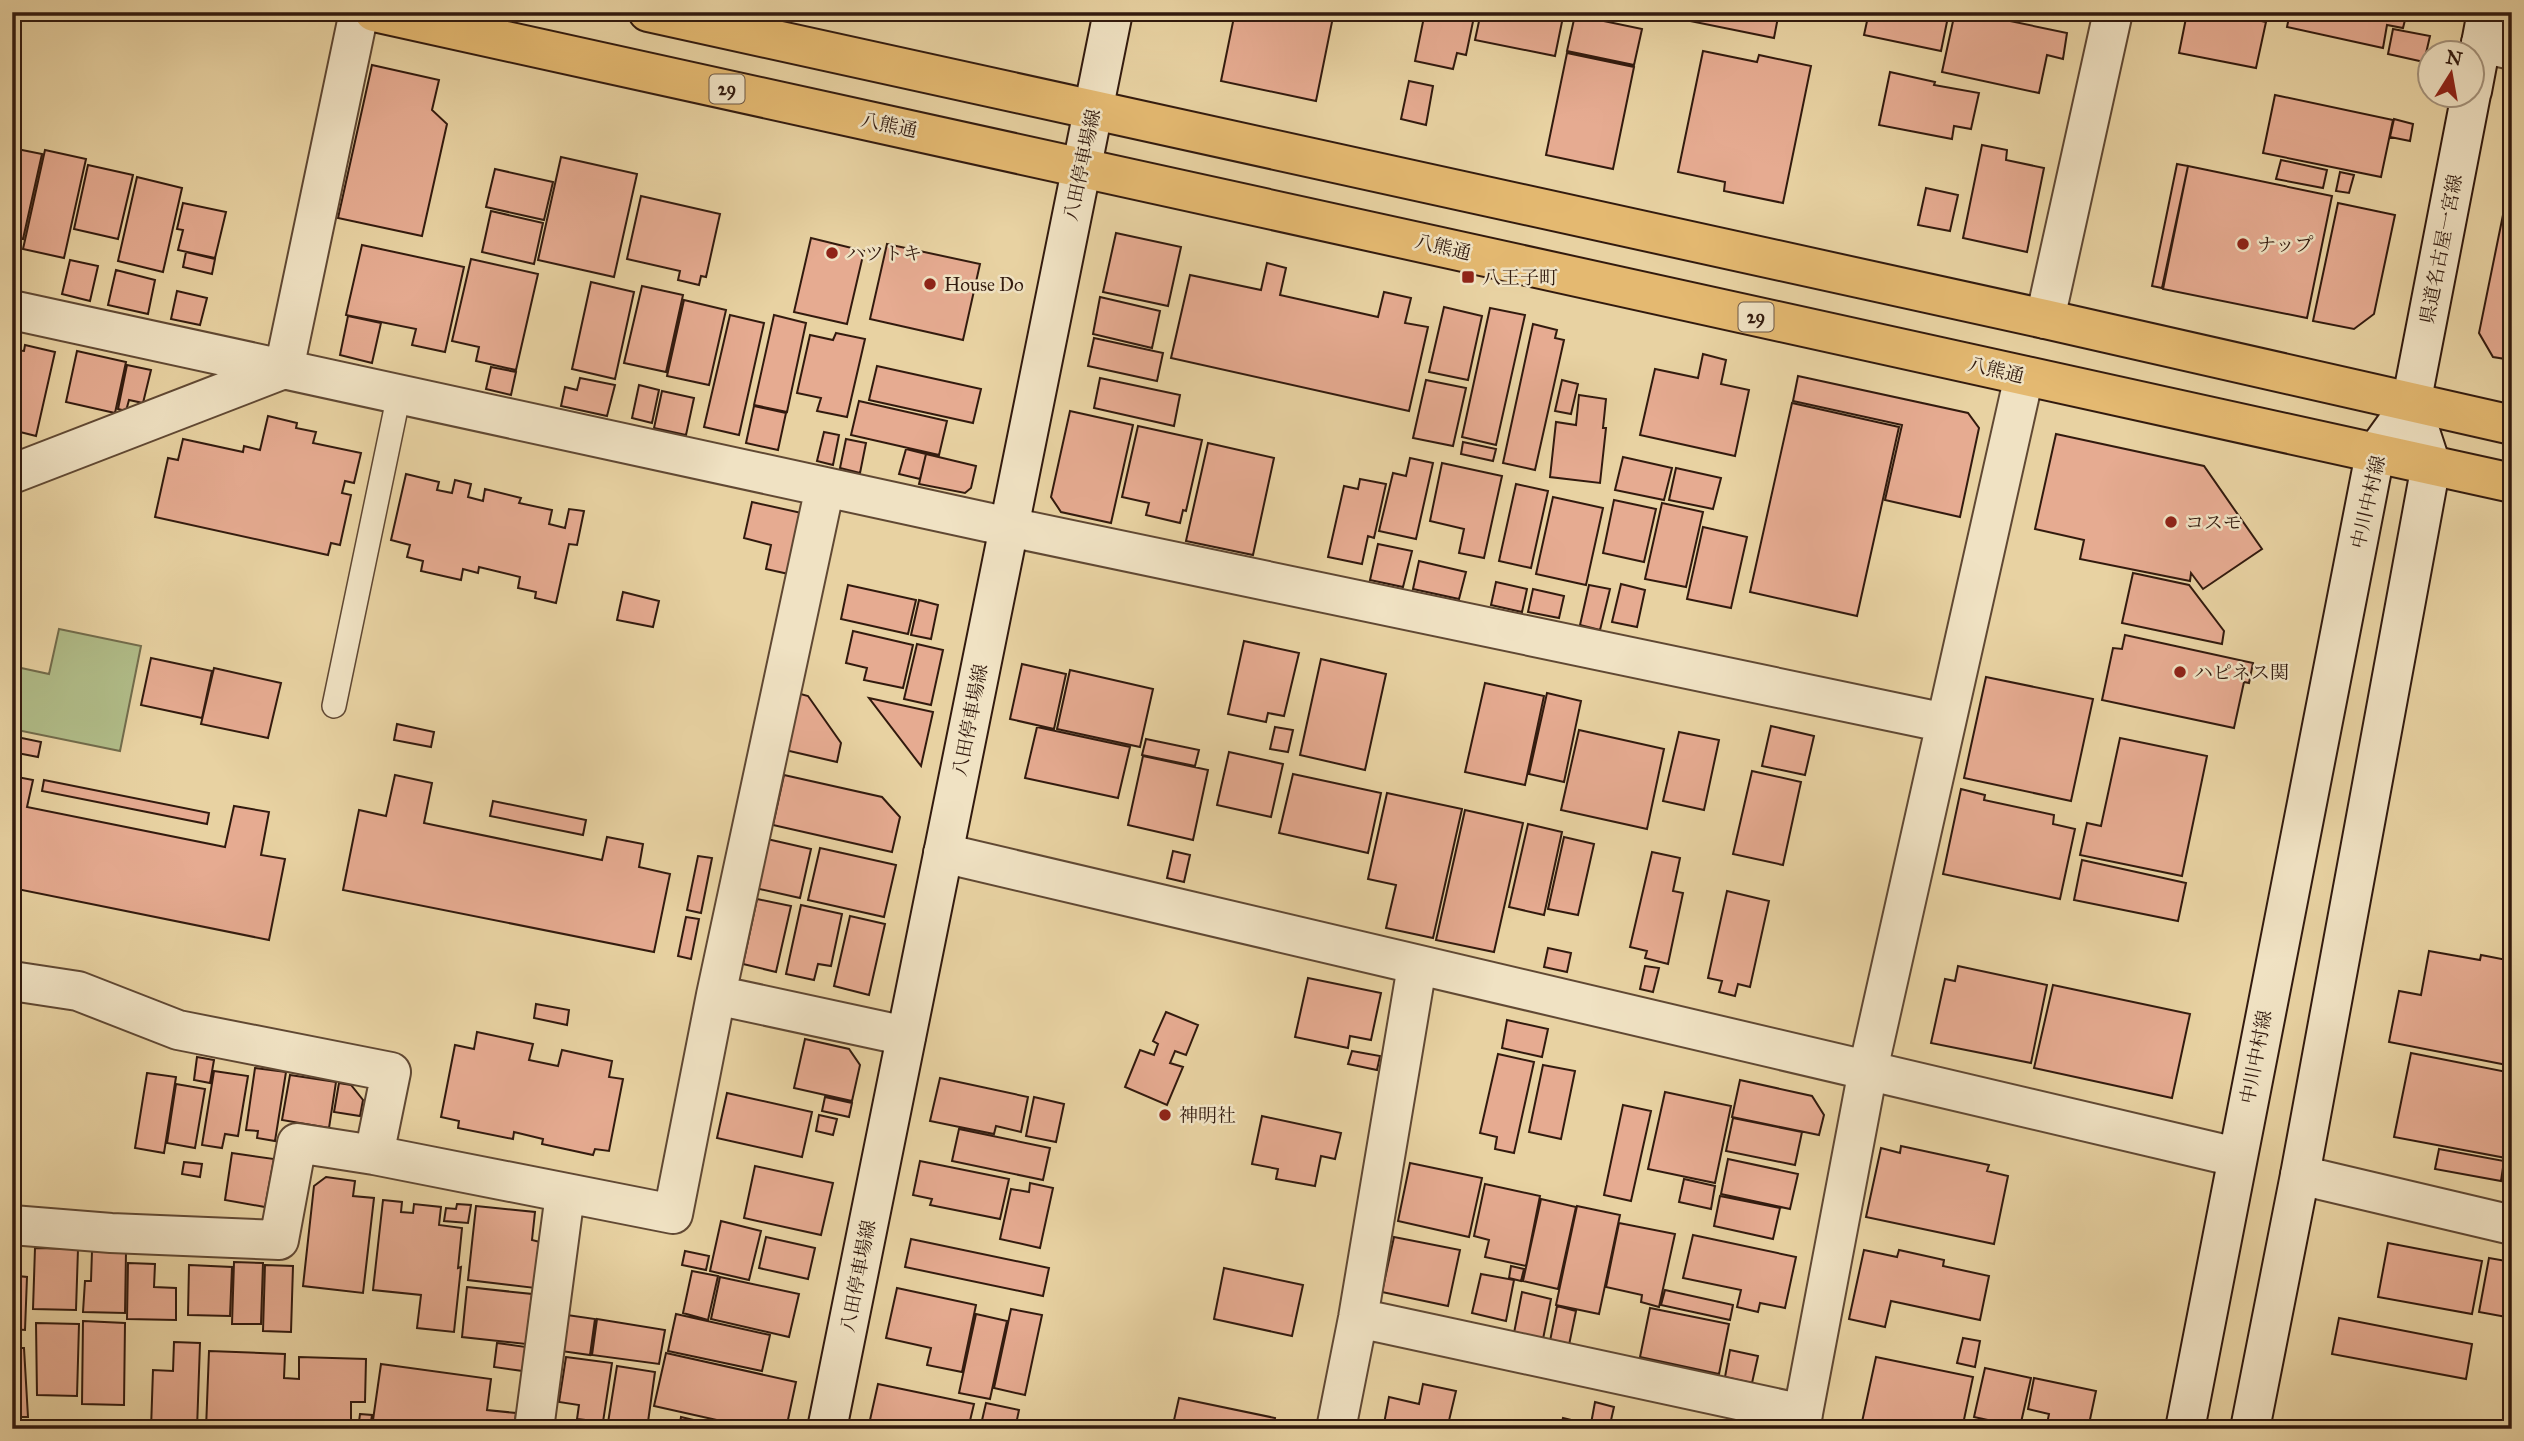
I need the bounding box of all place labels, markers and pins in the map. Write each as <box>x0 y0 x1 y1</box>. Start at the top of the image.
place label: ナップ <box>2257 233 2314 256</box>
marker: ナップ <box>2235 236 2251 252</box>
place label: ハツトキ <box>846 242 922 265</box>
marker: ハツトキ <box>824 245 840 261</box>
place label: 八王子町 <box>1482 266 1558 289</box>
marker: 八王子町 <box>1460 269 1476 285</box>
place label: House Do <box>944 273 1024 296</box>
marker: House Do <box>922 276 938 292</box>
place label: コスモ <box>2185 511 2242 534</box>
marker: コスモ <box>2163 514 2179 530</box>
place label: ハピネス関 <box>2194 661 2289 684</box>
marker: ハピネス関 <box>2172 664 2188 680</box>
place label: 神明社 <box>1179 1104 1236 1127</box>
marker: 神明社 <box>1157 1107 1173 1123</box>

